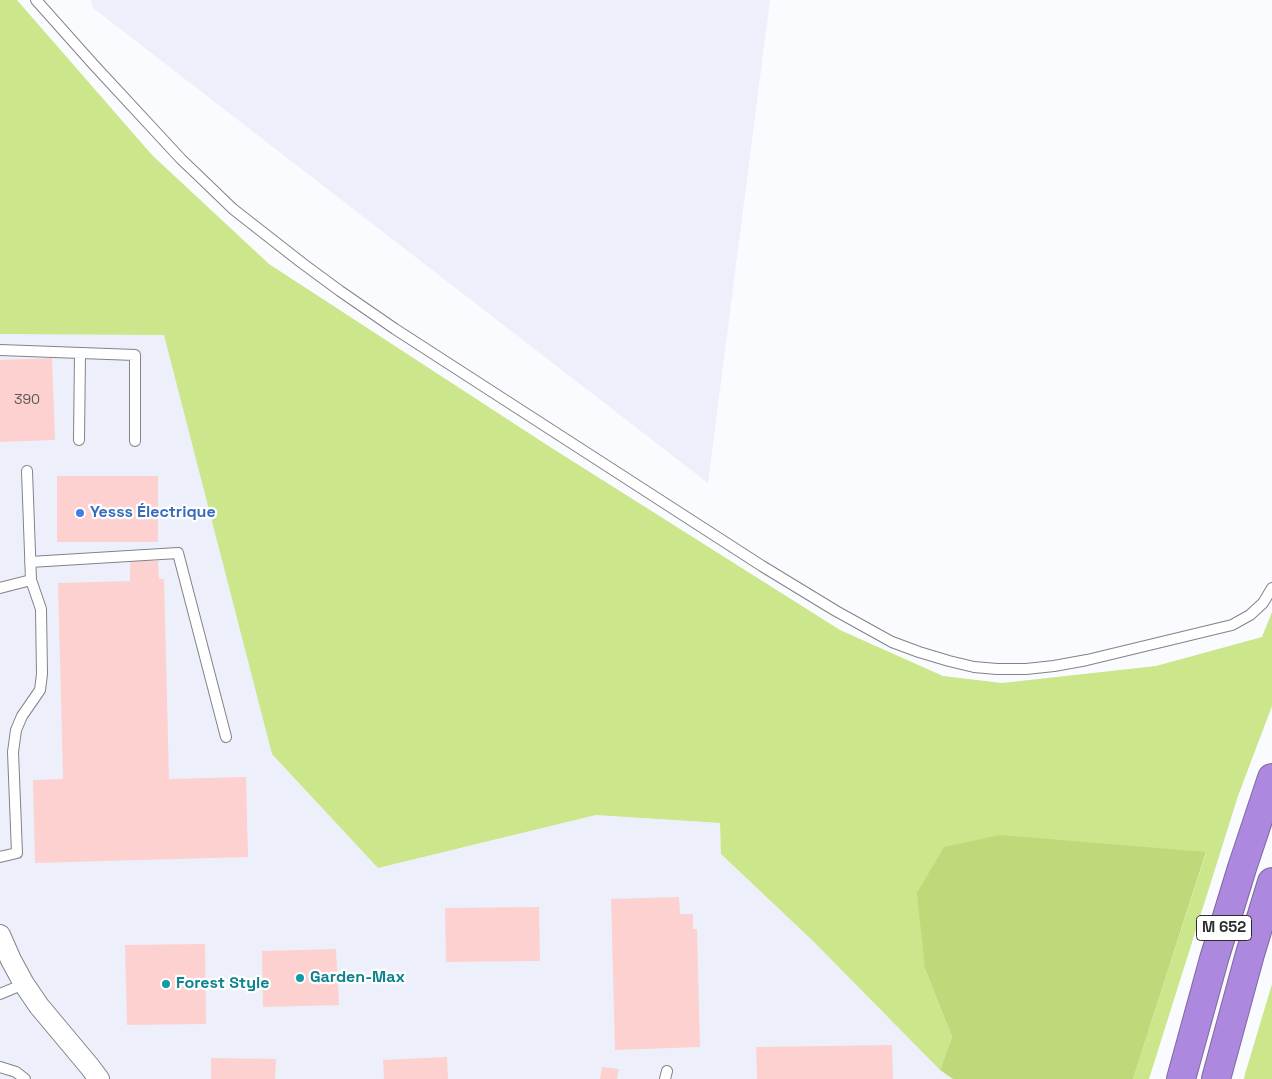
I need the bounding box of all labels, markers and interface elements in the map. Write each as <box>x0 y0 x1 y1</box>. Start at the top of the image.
house number: 390 <box>14 392 40 408</box>
place label: Yesss Électrique <box>90 503 216 523</box>
marker: Yesss Électrique <box>74 507 86 519</box>
road number: M 652 <box>1196 916 1252 940</box>
place label: Garden-Max <box>310 968 405 988</box>
marker: Garden-Max <box>294 972 306 984</box>
place label: Forest Style <box>176 974 269 994</box>
marker: Forest Style <box>160 978 172 990</box>

